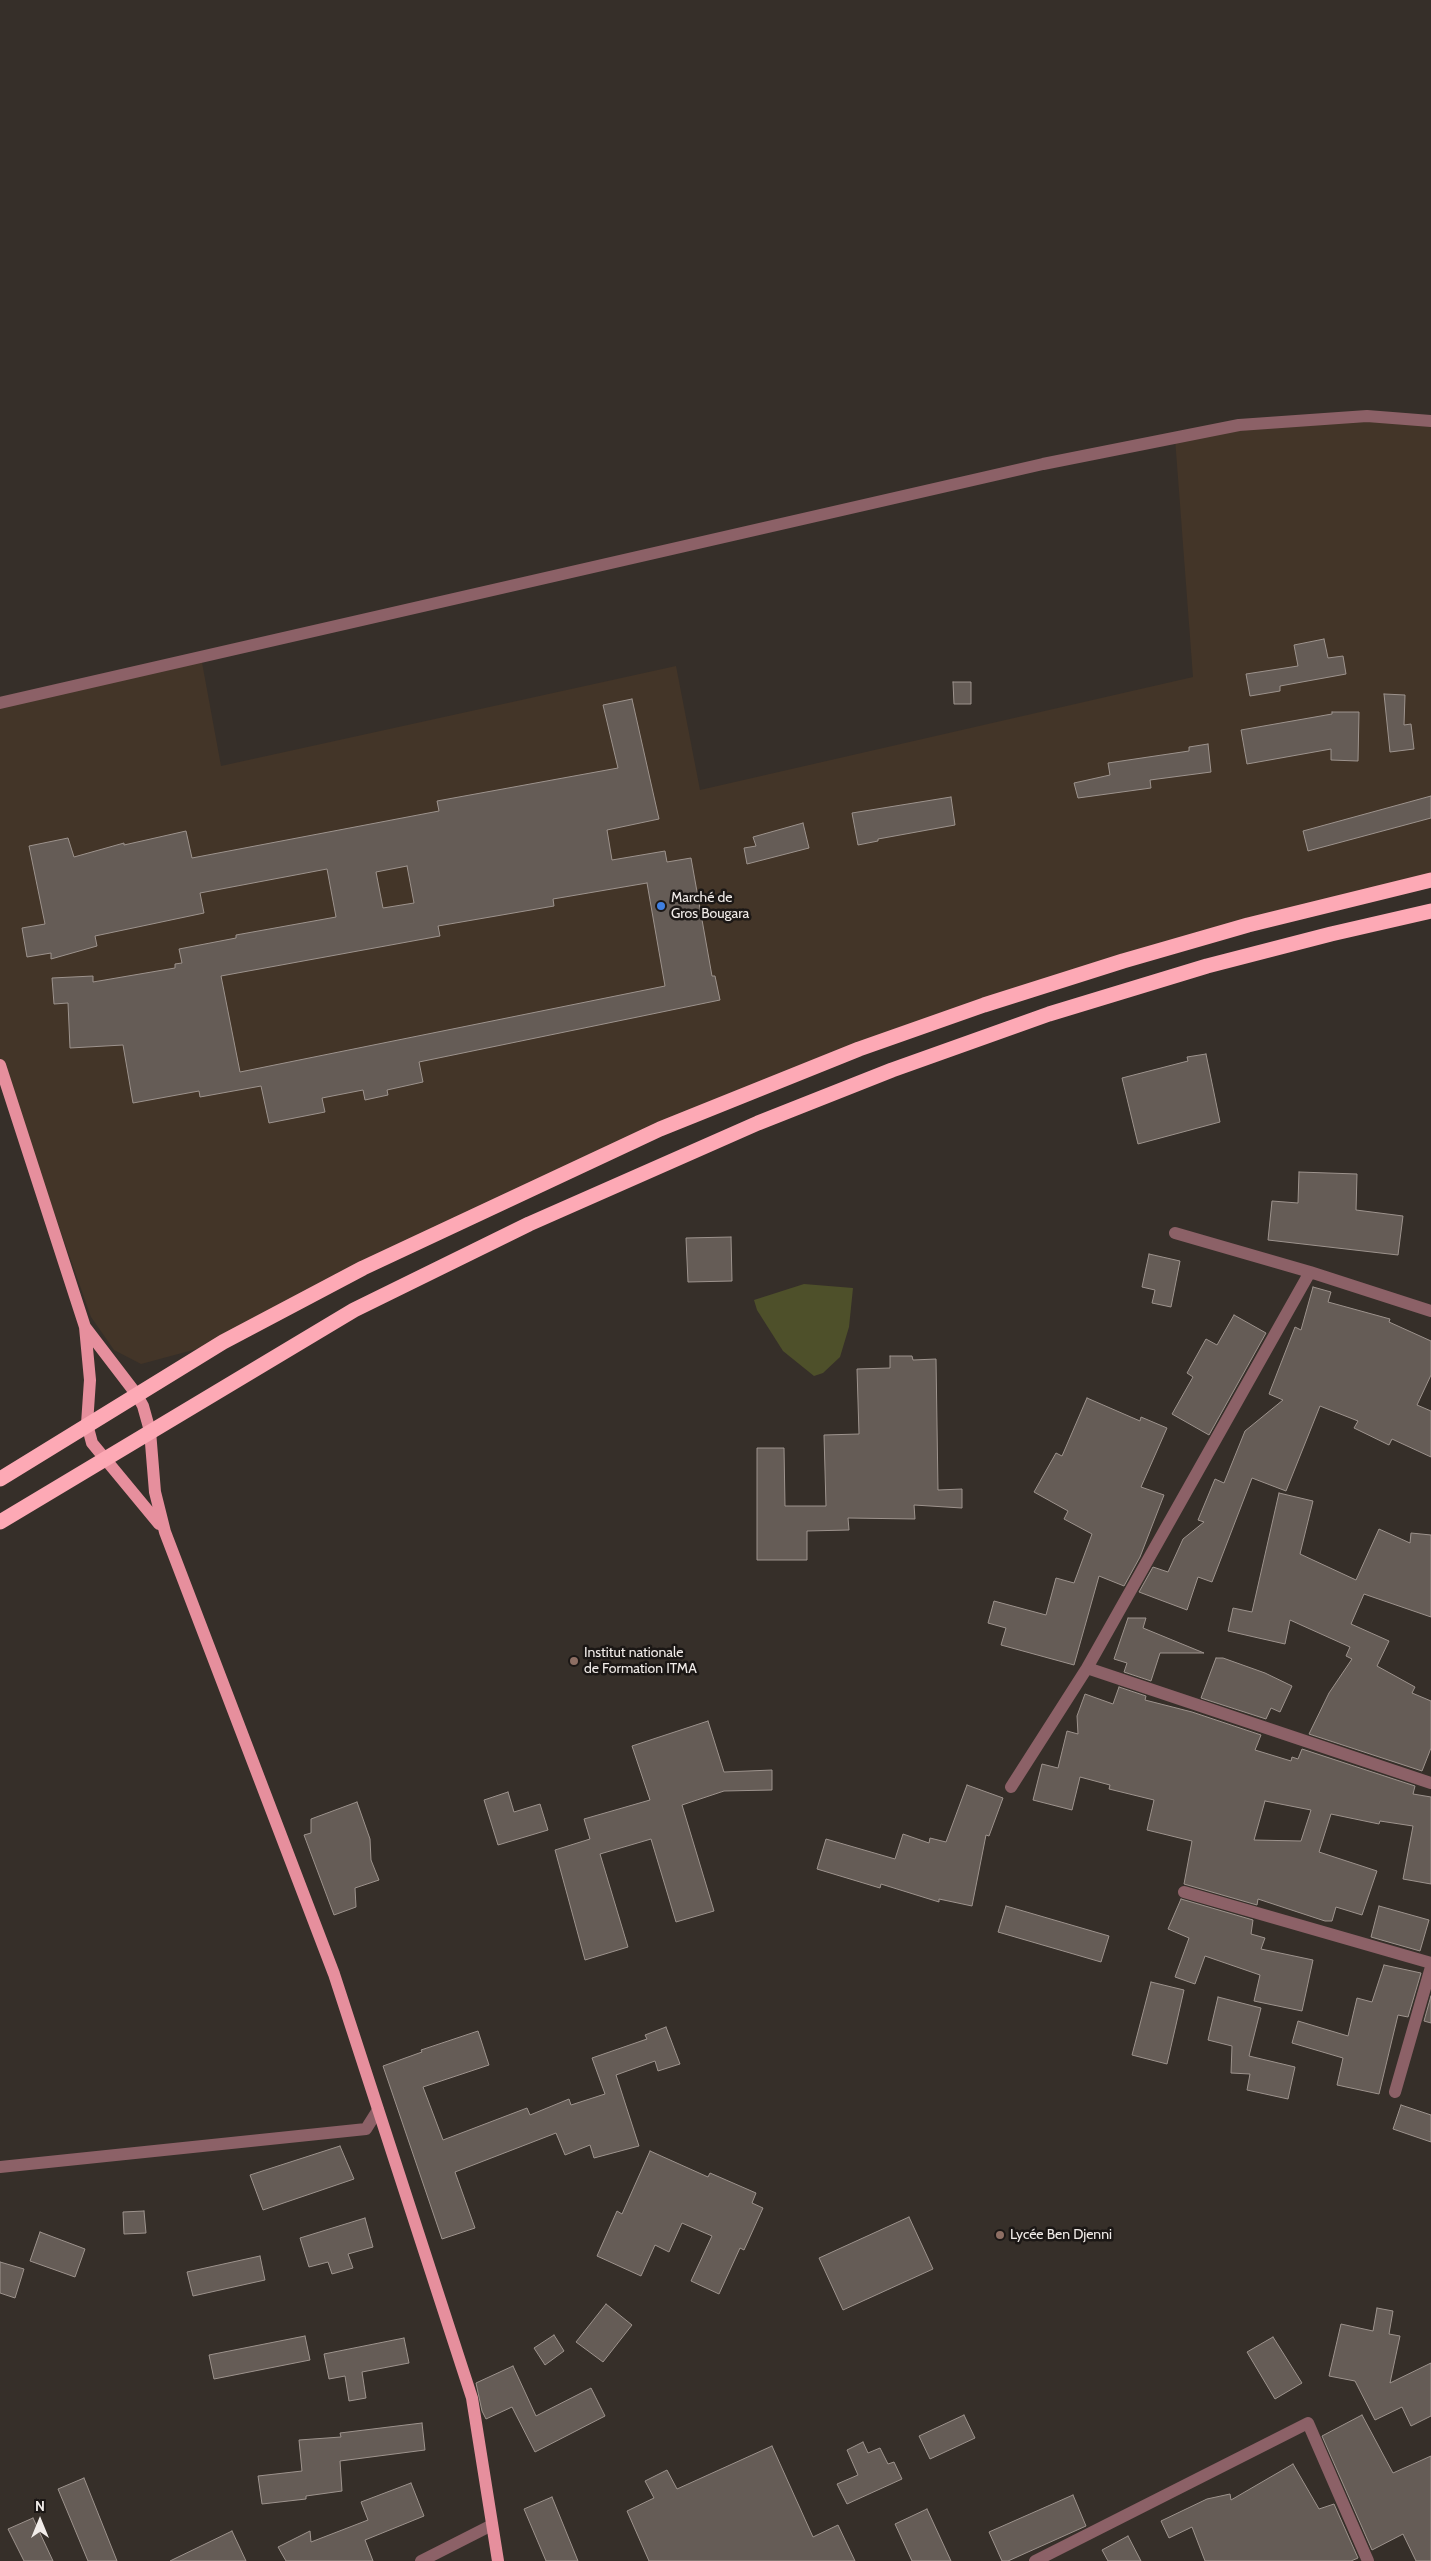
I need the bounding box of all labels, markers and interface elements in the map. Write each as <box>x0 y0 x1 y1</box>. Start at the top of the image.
place label: Marché de Gros Bougara <box>671 890 749 922</box>
marker: Marché de Gros Bougara <box>655 900 667 912</box>
place label: Institut nationale de Formation ITMA <box>584 1645 697 1678</box>
marker: Institut nationale de Formation ITMA <box>568 1655 580 1667</box>
place label: Lycée Ben Djenni <box>1010 2227 1112 2243</box>
marker: Lycée Ben Djenni <box>994 2229 1006 2241</box>
north arrow <box>15 2496 65 2546</box>
text: N <box>35 2497 45 2515</box>

